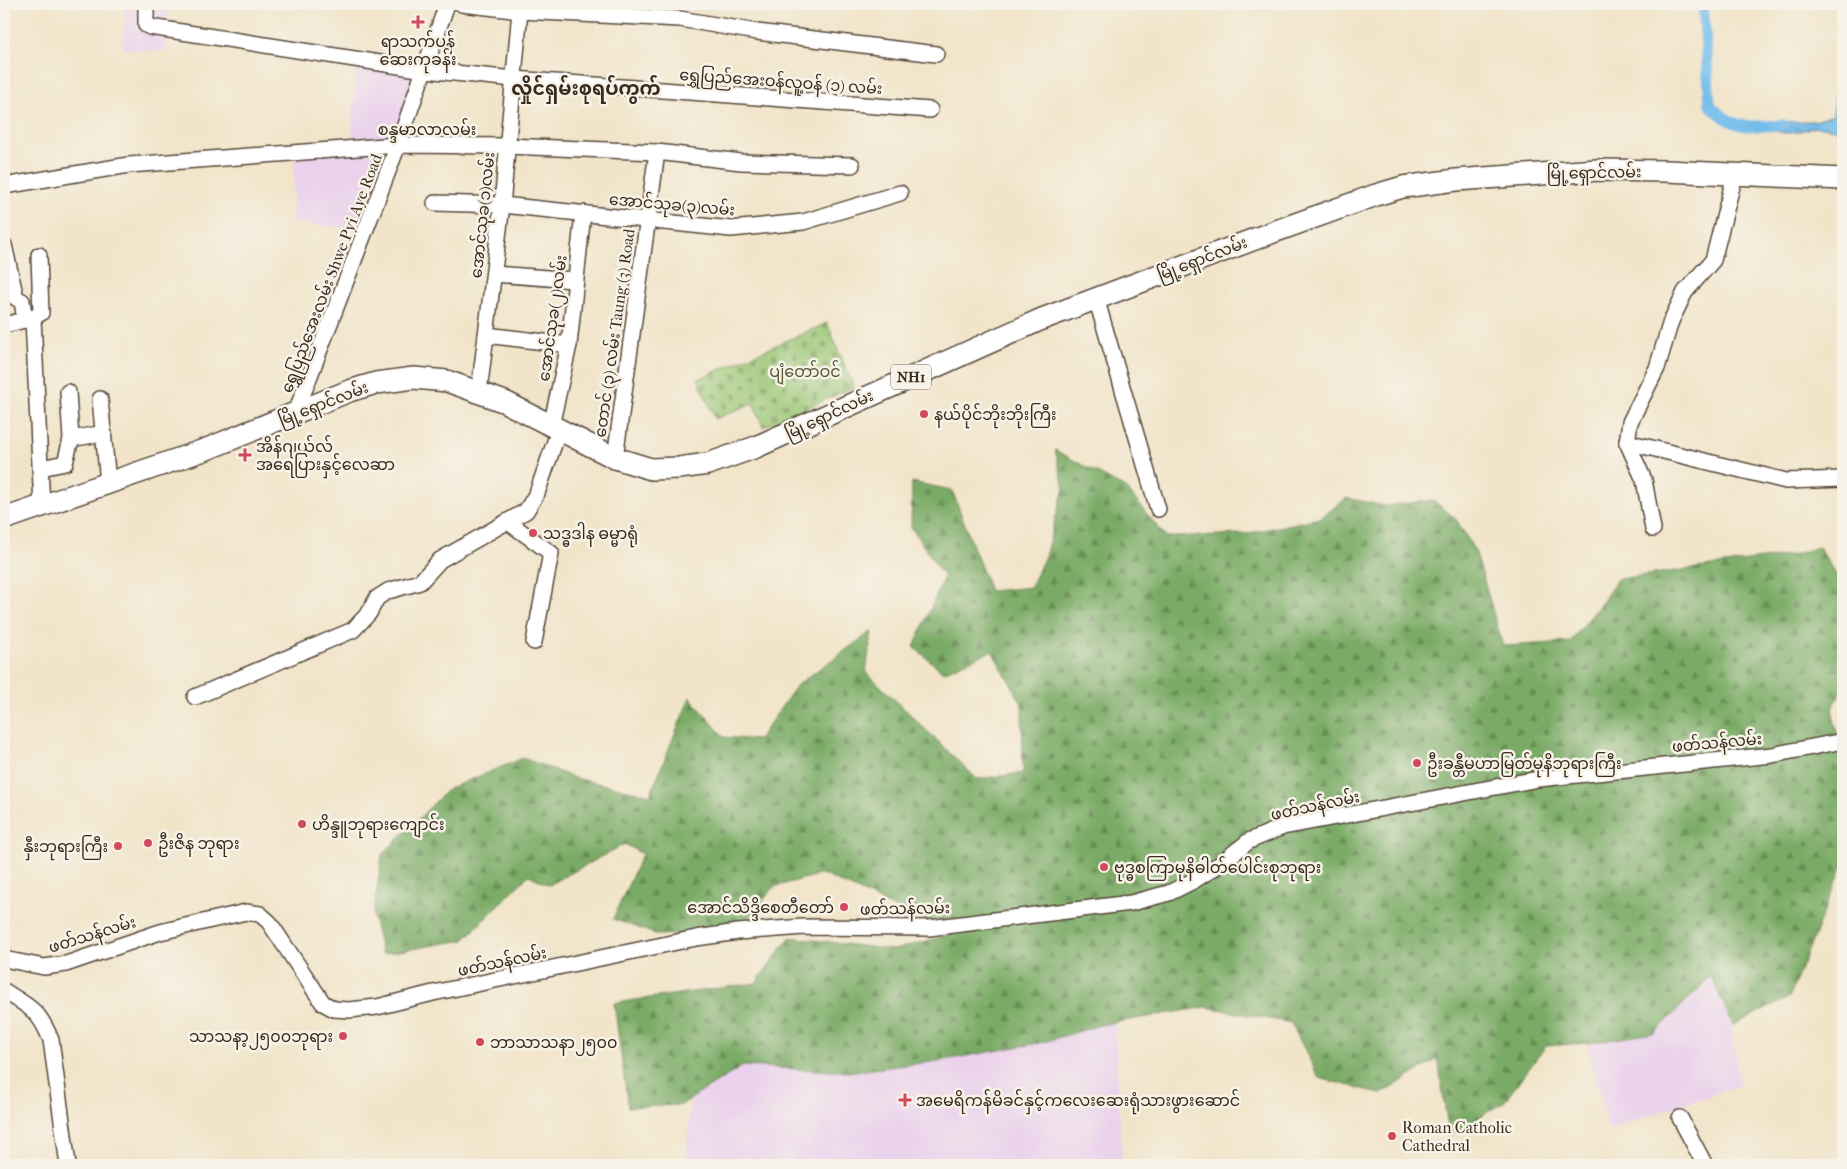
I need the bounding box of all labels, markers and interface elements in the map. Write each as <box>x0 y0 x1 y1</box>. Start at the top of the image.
marker: ရာသက်ပန် ဆေးကုခန်း <box>411 15 425 29</box>
place label: ရာသက်ပန် ဆေးကုခန်း <box>380 30 456 74</box>
street label: ရွှေပြည်အေးဝန်လူ့ဝန် (၁) လမ်း <box>678 63 883 102</box>
district label: လှိုင်ရှမ်းစုရပ်ကွက် <box>511 75 661 104</box>
street label: စန္ဒမာလာလမ်း <box>378 118 476 143</box>
street label: ရွှေပြည်အေးလမ်း Shwe Pyi Aye Road <box>275 150 390 397</box>
street label: အောင်သုခ(၁)လမ်း <box>464 151 504 280</box>
street label: မြို့ရှောင်လမ်း <box>1546 160 1642 188</box>
street label: အောင်သုခ(၃)လမ်း <box>608 188 736 224</box>
street label: တောင် (၃) လမ်း Taung (3) Road <box>588 227 643 439</box>
street label: မြို့ရှောင်လမ်း <box>1154 231 1252 289</box>
street label: အောင်သုခ(၂)လမ်း <box>532 253 576 383</box>
park label: ပျံတော်ဝင် <box>769 360 841 385</box>
road number: NH1 <box>891 364 931 390</box>
street label: မြို့ရှောင်လမ်း <box>275 376 373 434</box>
street label: မြို့ရှောင်လမ်း <box>781 384 878 448</box>
place label: နယ်ပိုင်ဘိုးဘိုးကြီး <box>934 403 1057 429</box>
marker: နယ်ပိုင်ဘိုးဘိုးကြီး <box>918 408 930 420</box>
place label: အိန်ဂျယ်လ် အရေပြားနှင့်လေဆာ <box>256 435 395 479</box>
marker: အိန်ဂျယ်လ် အရေပြားနှင့်လေဆာ <box>238 448 252 462</box>
place label: သဒ္ဓဒါန ဓမ္မာရုံ <box>543 522 638 548</box>
marker: သဒ္ဓဒါန ဓမ္မာရုံ <box>527 527 539 539</box>
street label: ဖတ်သန်လမ်း <box>1671 727 1763 760</box>
place label: ဦးခန္တီမဟာမြတ်မုနိဘုရားကြီး <box>1427 752 1622 778</box>
marker: ဦးခန္တီမဟာမြတ်မုနိဘုရားကြီး <box>1411 757 1423 769</box>
street label: ဖတ်သန်လမ်း <box>1269 785 1362 828</box>
place label: ဟိန္ဒူဘုရားကျောင်း <box>312 813 444 839</box>
marker: ဟိန္ဒူဘုရားကျောင်း <box>296 818 308 830</box>
place label: ဦးဇိန ဘုရား <box>158 832 239 858</box>
place label: နှီးဘုရားကြီး <box>23 835 108 861</box>
marker: ဦးဇိန ဘုရား <box>142 837 154 849</box>
marker: နှီးဘုရားကြီး <box>112 840 124 852</box>
place label: ဗုဒ္ဓစကြာမုနိဓါတ်ပေါင်းစုဘုရား <box>1114 856 1321 882</box>
marker: ဗုဒ္ဓစကြာမုနိဓါတ်ပေါင်းစုဘုရား <box>1098 861 1110 873</box>
place label: အောင်သိဒ္ဒိစေတီတော် <box>687 896 834 921</box>
street label: ဖတ်သန်လမ်း <box>860 896 950 923</box>
marker: အောင်သိဒ္ဒိစေတီတော် <box>838 901 850 913</box>
street label: ဖတ်သန်လမ်း <box>46 910 139 961</box>
street label: ဖတ်သန်လမ်း <box>456 941 549 984</box>
place label: သာသနာ့၂၅၀၀ဘုရား <box>189 1027 333 1051</box>
marker: သာသနာ့၂၅၀၀ဘုရား <box>337 1030 349 1042</box>
place label: ဘာသာသနာ၂၅၀၀ <box>490 1033 617 1056</box>
marker: ဘာသာသနာ၂၅၀၀ <box>474 1036 486 1048</box>
place label: အမေရိကန်မိခင်နှင့်ကလေးဆေးရုံသားဖွားဆောင် <box>916 1089 1240 1115</box>
marker: အမေရိကန်မိခင်နှင့်ကလေးဆေးရုံသားဖွားဆောင် <box>898 1093 912 1107</box>
place label: Roman Catholic Cathedral <box>1402 1118 1512 1155</box>
marker: Roman Catholic Cathedral <box>1386 1130 1398 1142</box>

